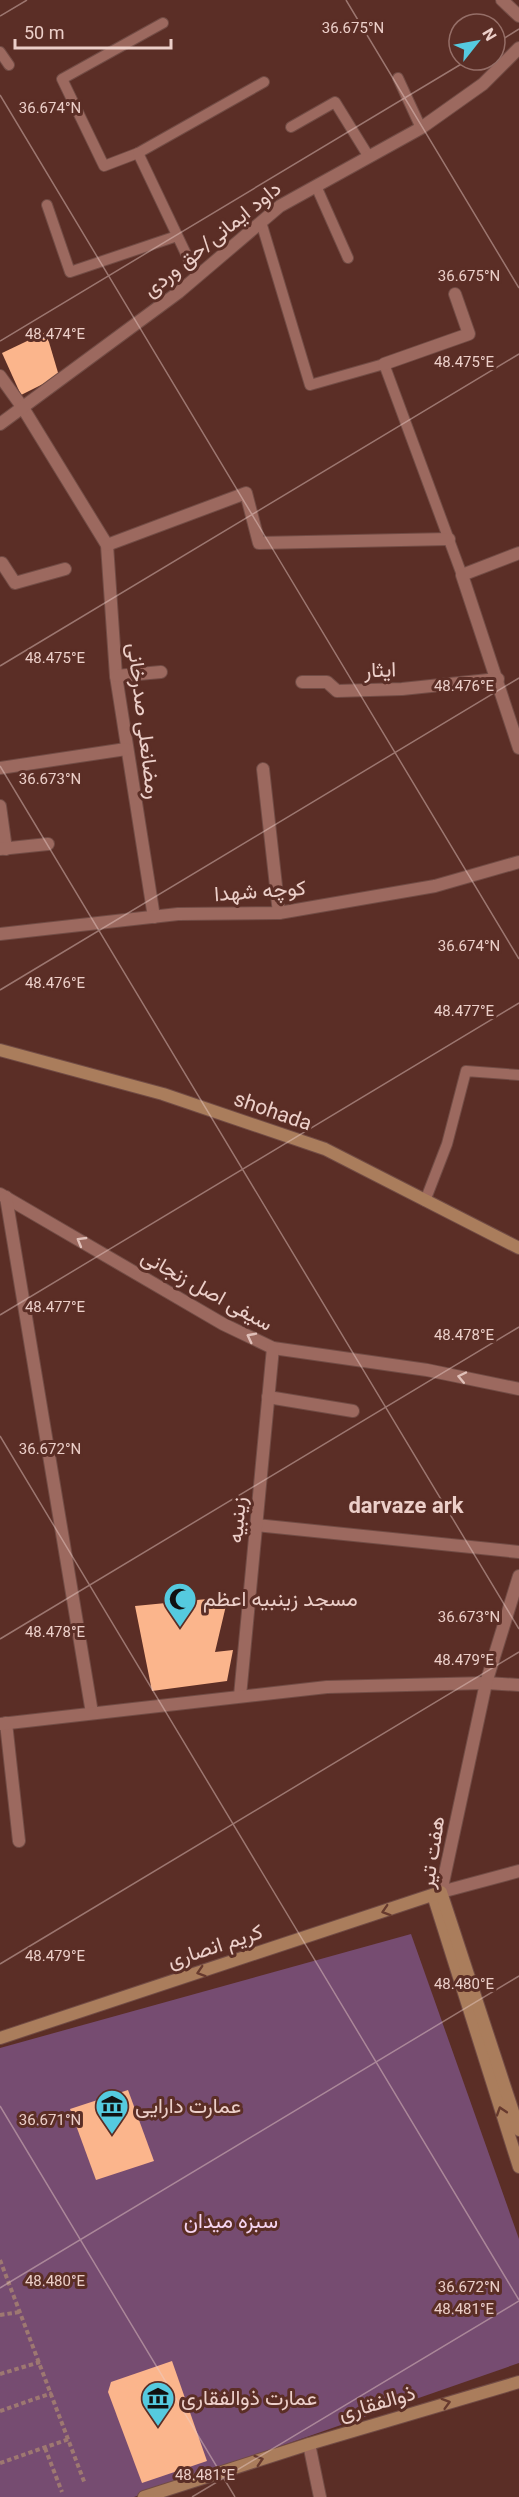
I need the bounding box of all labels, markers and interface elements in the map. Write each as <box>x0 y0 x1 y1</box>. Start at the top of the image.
scale bar <box>15 12 171 50</box>
north arrow <box>447 12 507 72</box>
text: 36.675°N <box>322 19 384 37</box>
text: 50 m <box>24 22 64 43</box>
text: N <box>478 25 500 44</box>
text: 36.674°N <box>19 99 81 117</box>
street label: داود ایمانی/حق وردی <box>138 176 286 303</box>
text: 36.675°N <box>438 267 500 285</box>
text: 48.474°E <box>25 325 86 343</box>
text: 48.475°E <box>434 353 495 371</box>
street label: رمضانعلی صدرخانی <box>122 641 165 801</box>
text: 48.475°E <box>25 649 86 667</box>
street label: ایثار <box>363 657 397 684</box>
text: 48.476°E <box>434 677 495 695</box>
text: 36.673°N <box>19 770 81 788</box>
street label: کوچه شهدا <box>213 876 307 908</box>
text: 36.674°N <box>438 937 500 955</box>
text: 48.476°E <box>25 974 86 992</box>
text: 48.477°E <box>434 1002 495 1020</box>
street label: shohada <box>231 1087 315 1135</box>
one-way arrow <box>77 1237 87 1248</box>
street label: سیفی اصل زنجانی <box>137 1244 277 1337</box>
text: 48.477°E <box>25 1298 86 1316</box>
text: 48.478°E <box>434 1326 495 1344</box>
one-way arrow <box>246 1333 257 1345</box>
one-way arrow <box>457 1371 467 1384</box>
text: 36.672°N <box>19 1440 81 1458</box>
district label: darvaze ark <box>348 1493 464 1518</box>
street label: زینبیه <box>223 1496 252 1544</box>
mosque icon: مسجد زینبیه اعظم <box>162 1581 198 1628</box>
place label: مسجد زینبیه اعظم <box>203 1587 358 1613</box>
text: 36.673°N <box>438 1608 500 1626</box>
text: 48.478°E <box>25 1623 86 1641</box>
text: 48.479°E <box>434 1651 495 1669</box>
street label: هفت تیر <box>414 1814 451 1891</box>
one-way arrow <box>381 1903 392 1916</box>
street label: کریم انصاری <box>164 1919 266 1975</box>
text: 48.479°E <box>25 1947 86 1965</box>
one-way arrow <box>196 1964 207 1977</box>
text: 48.480°E <box>434 1975 495 1993</box>
museum icon: عمارت دارایی <box>94 2088 130 2135</box>
place label: عمارت دارایی <box>135 2094 241 2119</box>
one-way arrow <box>496 2106 508 2117</box>
text: 36.671°N <box>19 2111 81 2129</box>
park label: سبزه میدان <box>184 2209 278 2234</box>
text: 48.480°E <box>25 2272 86 2290</box>
text: 36.672°N <box>438 2278 500 2296</box>
text: 48.481°E <box>434 2300 495 2318</box>
museum icon: عمارت ذوالفقاری <box>140 2380 176 2427</box>
street label: ذوالفقاری <box>336 2381 418 2426</box>
place label: عمارت ذوالفقاری <box>181 2386 317 2411</box>
one-way arrow <box>440 2398 451 2410</box>
one-way arrow <box>253 2455 264 2467</box>
text: 48.481°E <box>175 2466 236 2484</box>

